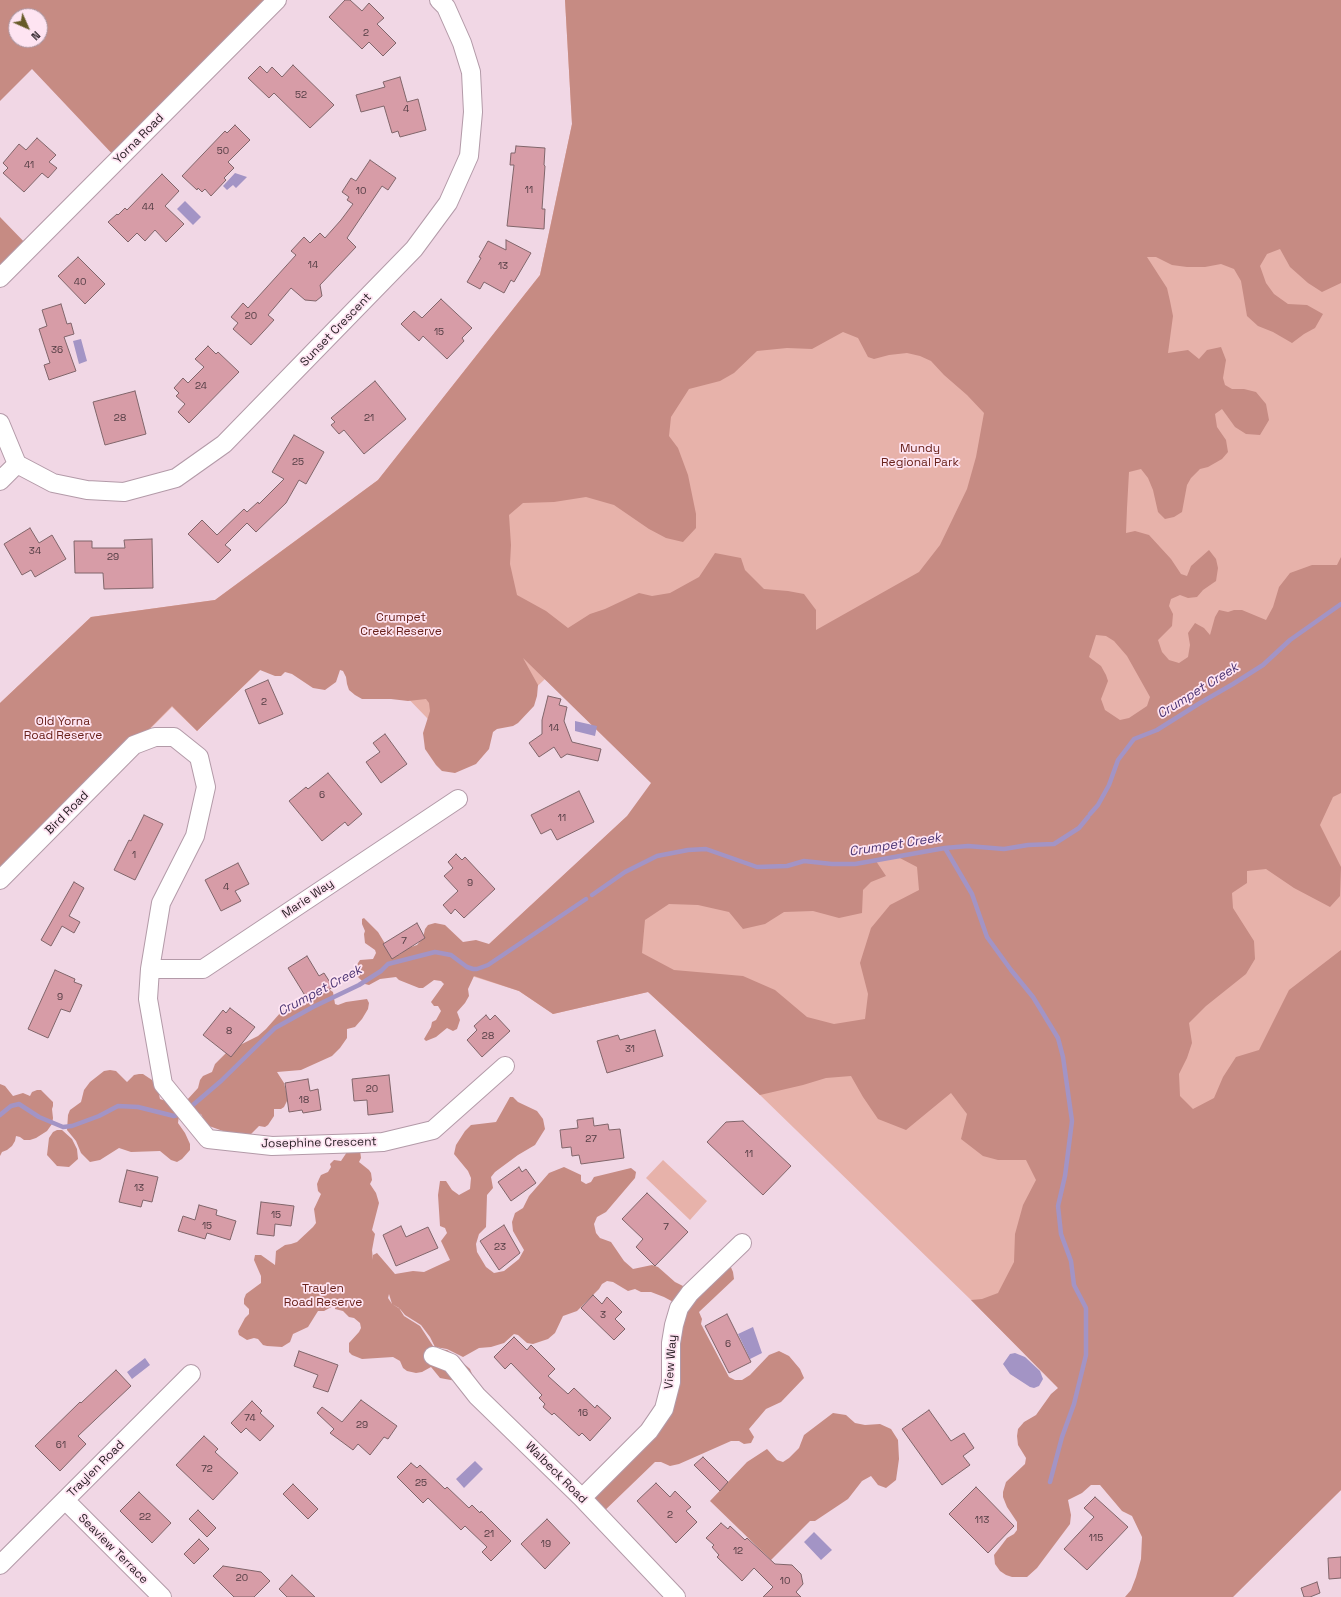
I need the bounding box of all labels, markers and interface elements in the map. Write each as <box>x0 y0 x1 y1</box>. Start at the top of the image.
north arrow <box>8 8 48 48</box>
house number: 2 <box>363 27 369 39</box>
text: N <box>28 28 43 43</box>
house number: 52 <box>295 89 307 101</box>
house number: 4 <box>403 103 409 115</box>
street label: Yorna Road <box>111 111 167 167</box>
house number: 50 <box>217 145 229 157</box>
house number: 41 <box>24 159 34 171</box>
house number: 11 <box>525 184 533 196</box>
house number: 10 <box>356 185 366 197</box>
house number: 44 <box>142 201 154 213</box>
house number: 14 <box>308 259 318 271</box>
house number: 13 <box>498 260 508 272</box>
house number: 40 <box>74 276 86 288</box>
street label: Sunset Crescent <box>297 290 375 370</box>
house number: 20 <box>245 310 257 322</box>
house number: 15 <box>434 326 444 338</box>
house number: 36 <box>51 344 63 356</box>
house number: 24 <box>195 380 207 392</box>
house number: 28 <box>114 412 126 424</box>
house number: 21 <box>364 412 374 424</box>
park label: Mundy Regional Park <box>881 442 959 470</box>
house number: 25 <box>292 456 304 468</box>
house number: 34 <box>29 545 41 557</box>
house number: 29 <box>107 551 119 563</box>
park label: Crumpet Creek Reserve <box>360 611 442 639</box>
water label: Crumpet Creek <box>1154 660 1242 722</box>
house number: 2 <box>261 696 267 708</box>
park label: Old Yorna Road Reserve <box>24 715 102 743</box>
house number: 14 <box>549 722 559 734</box>
street label: Bird Road <box>42 788 92 838</box>
house number: 6 <box>319 789 325 801</box>
house number: 11 <box>558 812 566 824</box>
water label: Crumpet Creek <box>848 830 942 860</box>
house number: 1 <box>132 849 136 861</box>
street label: Marie Way <box>279 876 337 922</box>
house number: 9 <box>467 877 473 889</box>
house number: 4 <box>223 881 229 893</box>
house number: 7 <box>401 935 407 947</box>
water label: Crumpet Creek <box>275 962 365 1020</box>
house number: 9 <box>57 991 63 1003</box>
house number: 8 <box>226 1025 232 1037</box>
house number: 28 <box>482 1030 494 1042</box>
house number: 31 <box>625 1043 635 1055</box>
house number: 20 <box>366 1083 378 1095</box>
house number: 18 <box>299 1094 309 1106</box>
house number: 27 <box>585 1133 597 1145</box>
street label: Josephine Crescent <box>261 1135 377 1151</box>
house number: 11 <box>745 1148 753 1160</box>
house number: 13 <box>134 1182 144 1194</box>
house number: 15 <box>271 1209 281 1221</box>
house number: 15 <box>202 1220 212 1232</box>
house number: 7 <box>663 1221 669 1233</box>
house number: 23 <box>494 1241 506 1253</box>
park label: Traylen Road Reserve <box>284 1282 362 1310</box>
house number: 3 <box>600 1309 606 1321</box>
street label: View Way <box>662 1334 680 1390</box>
house number: 6 <box>725 1338 731 1350</box>
house number: 16 <box>578 1407 588 1419</box>
house number: 74 <box>244 1412 256 1424</box>
house number: 29 <box>356 1419 368 1431</box>
street label: Traylen Road <box>65 1438 127 1500</box>
house number: 61 <box>56 1439 66 1451</box>
street label: Walbeck Road <box>522 1439 590 1507</box>
house number: 72 <box>201 1463 213 1475</box>
house number: 25 <box>415 1477 427 1489</box>
house number: 2 <box>667 1509 673 1521</box>
street label: Seaview Terrace <box>75 1511 151 1587</box>
house number: 22 <box>139 1511 151 1523</box>
house number: 113 <box>975 1514 989 1526</box>
house number: 21 <box>484 1528 494 1540</box>
house number: 115 <box>1089 1532 1103 1544</box>
house number: 19 <box>541 1538 551 1550</box>
house number: 12 <box>733 1545 743 1557</box>
house number: 20 <box>236 1572 248 1584</box>
house number: 10 <box>780 1575 790 1587</box>

